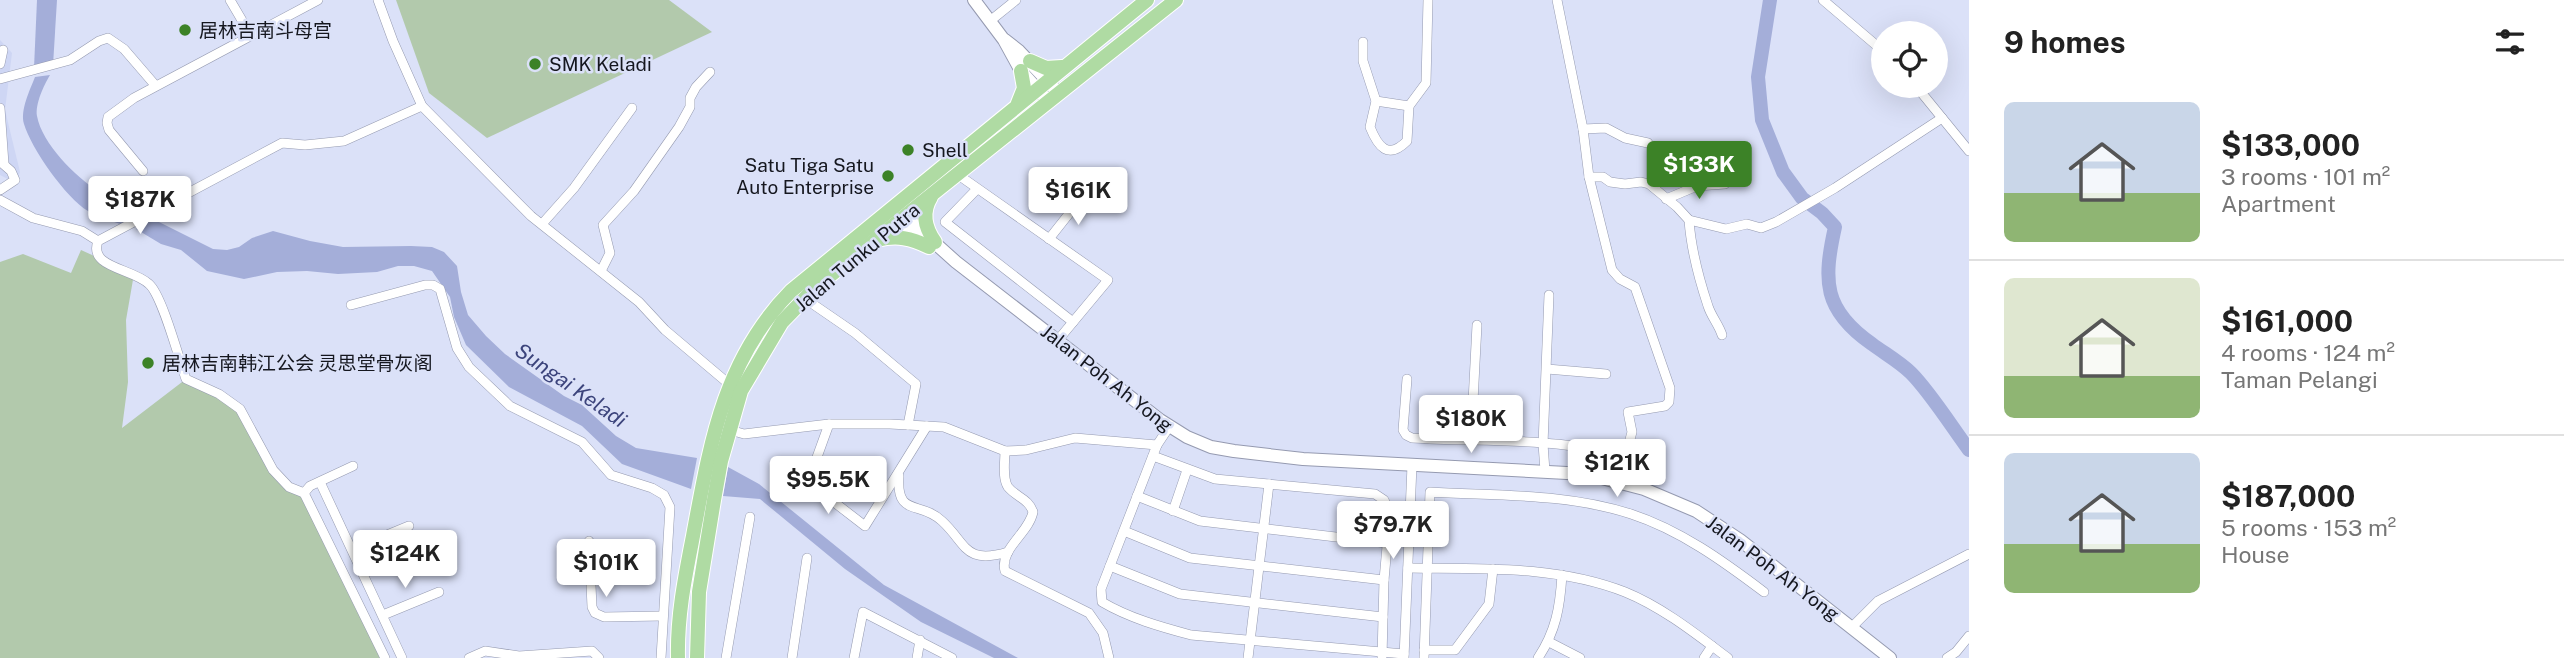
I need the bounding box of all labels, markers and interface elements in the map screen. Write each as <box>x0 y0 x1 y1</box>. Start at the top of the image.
place label: 居林吉南斗母宫 <box>199 19 332 41</box>
map controls <box>1871 21 1948 98</box>
button: locate <box>1871 21 1948 98</box>
marker: 居林吉南斗母宫 <box>177 22 193 38</box>
icon: filters <box>2491 23 2529 61</box>
text: 9 homes <box>2004 24 2126 60</box>
place label: SMK Keladi <box>549 53 652 75</box>
marker: SMK Keladi <box>527 56 543 72</box>
text: $133,000 <box>2221 127 2360 163</box>
icon: home <box>2060 130 2144 214</box>
place label: Shell <box>922 139 968 161</box>
marker: Shell <box>900 142 916 158</box>
pin: $133K <box>1650 142 1748 201</box>
text: $133K <box>1663 150 1735 177</box>
place label: Satu Tiga Satu Auto Enterprise <box>736 154 874 198</box>
text: 3 rooms · 101 m² <box>2221 163 2390 190</box>
marker: Satu Tiga Satu Auto Enterprise <box>880 168 896 184</box>
pin: $161K <box>1029 168 1127 227</box>
pin: $187K <box>91 176 189 236</box>
text: $161K <box>1044 176 1112 203</box>
text: $187K <box>104 185 176 212</box>
text: Apartment <box>2221 190 2336 217</box>
street label: Jalan Tunku Putra <box>790 198 924 316</box>
text: $161,000 <box>2221 303 2353 339</box>
icon: home <box>2060 306 2144 390</box>
street label: Jalan Poh Ah Yong <box>1037 320 1177 436</box>
water label: Sungai Keladi <box>510 337 632 433</box>
text: 4 rooms · 124 m² <box>2221 339 2395 366</box>
place label: 居林吉南韩江公会 灵思堂骨灰阁 <box>162 352 433 374</box>
marker: 居林吉南韩江公会 灵思堂骨灰阁 <box>140 355 156 371</box>
text: Taman Pelangi <box>2221 366 2378 393</box>
pin: $180K <box>1422 396 1520 455</box>
text: $180K <box>1435 404 1507 431</box>
pin: $121K <box>1568 440 1666 499</box>
text: $121K <box>1584 448 1650 475</box>
pin: $95.5K <box>771 456 885 516</box>
text: $95.5K <box>786 465 870 492</box>
text: $187,000 <box>2221 478 2355 514</box>
icon: home <box>2060 481 2144 565</box>
pin: $79.7K <box>1336 502 1450 561</box>
text: $79.7K <box>1353 510 1433 537</box>
street label: Jalan Poh Ah Yong <box>1702 511 1844 625</box>
text: 5 rooms · 153 m² <box>2221 514 2396 541</box>
pin: $124K <box>356 530 454 590</box>
text: $124K <box>369 539 441 566</box>
pin: $101K <box>557 540 655 599</box>
text: House <box>2221 541 2289 568</box>
text: $101K <box>573 548 639 575</box>

